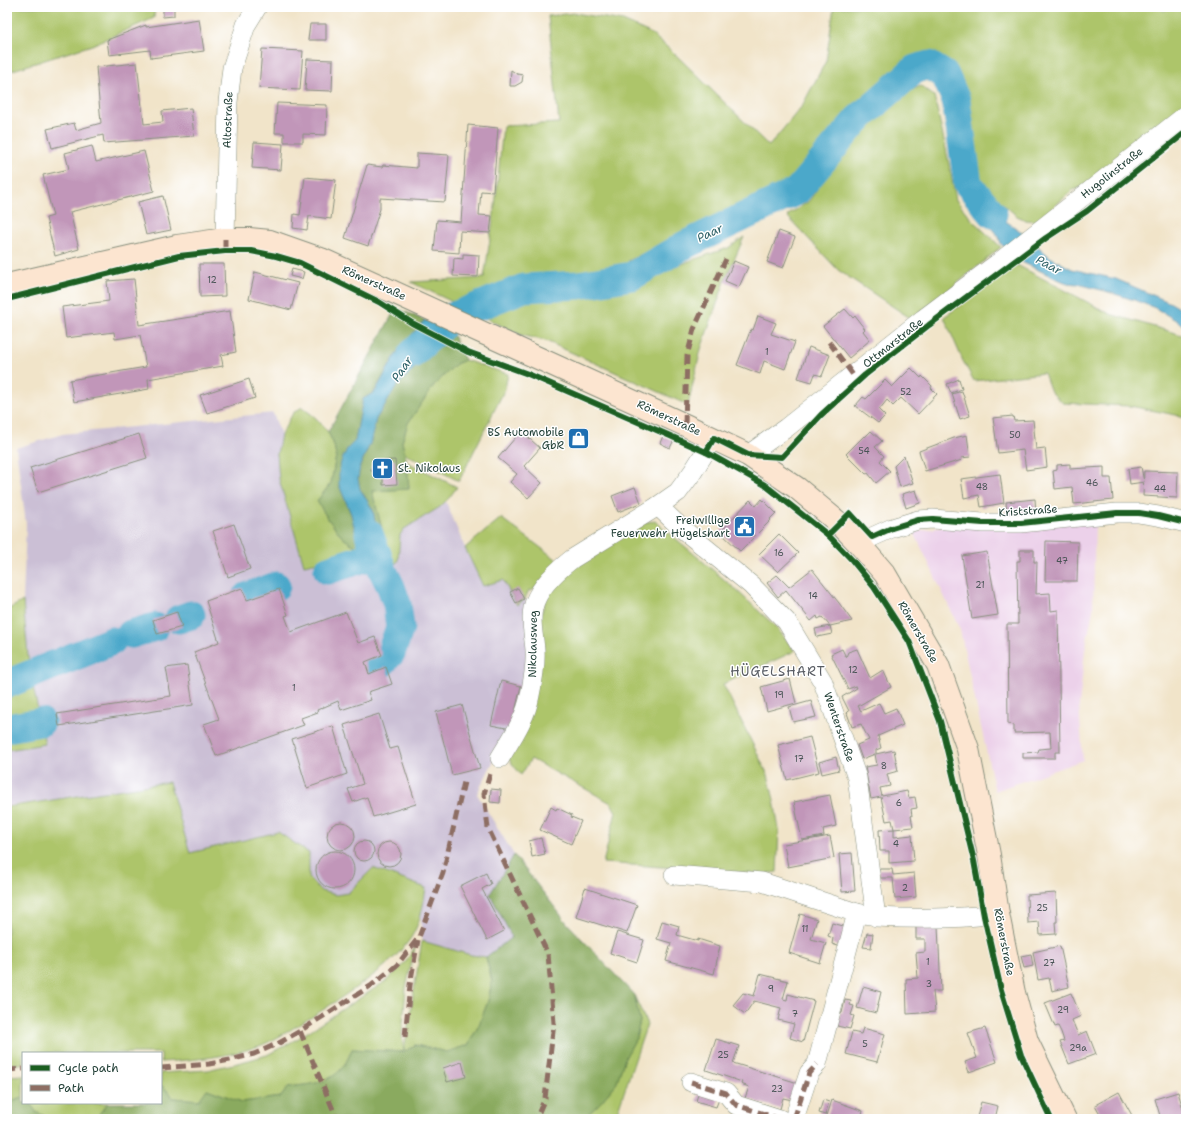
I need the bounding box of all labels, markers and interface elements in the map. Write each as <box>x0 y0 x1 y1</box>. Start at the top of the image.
street label: Altostraße <box>220 91 236 149</box>
street label: Hugolinstraße <box>1078 144 1146 202</box>
water label: Paar <box>694 220 726 246</box>
water label: Paar <box>1033 252 1065 279</box>
street label: Römerstraße <box>339 262 409 304</box>
house number: 12 <box>207 274 217 286</box>
street label: Ottmarstraße <box>860 315 926 371</box>
house number: 1 <box>765 346 769 358</box>
water label: Paar <box>388 353 416 385</box>
house number: 52 <box>900 386 912 398</box>
street label: Römerstraße <box>635 397 703 439</box>
place label: BS Automobile GbR <box>487 425 564 453</box>
shop icon: BS Automobile GbR <box>566 425 592 451</box>
house number: 50 <box>1009 429 1021 441</box>
house number: 54 <box>858 445 870 457</box>
church icon: St. Nikolaus <box>370 455 396 481</box>
place label: St. Nikolaus <box>398 461 461 476</box>
house number: 46 <box>1086 477 1098 489</box>
house number: 48 <box>976 481 988 493</box>
house number: 44 <box>1154 483 1166 495</box>
street label: Kriststraße <box>998 501 1058 521</box>
place label: Freiwillige Feuerwehr Hügelshart <box>611 513 730 541</box>
public building icon: Freiwillige Feuerwehr Hügelshart <box>732 513 758 539</box>
house number: 16 <box>774 547 784 559</box>
house number: 47 <box>1056 555 1068 567</box>
house number: 21 <box>975 579 985 591</box>
house number: 14 <box>808 590 818 602</box>
street label: Römerstraße <box>894 598 942 666</box>
street label: Nikolausweg <box>525 610 541 678</box>
district label: HÜGELSHART <box>730 663 826 680</box>
house number: 12 <box>848 664 858 676</box>
house number: 1 <box>292 682 296 694</box>
house number: 19 <box>774 689 784 701</box>
street label: Wenterstraße <box>820 690 858 764</box>
house number: 17 <box>794 753 804 765</box>
house number: 8 <box>881 760 887 772</box>
house number: 6 <box>896 797 902 809</box>
house number: 4 <box>893 838 899 850</box>
house number: 2 <box>902 882 908 894</box>
house number: 25 <box>1036 902 1048 914</box>
street label: Römerstraße <box>990 907 1018 977</box>
house number: 11 <box>801 923 809 935</box>
house number: 1 <box>926 956 930 968</box>
house number: 27 <box>1043 957 1055 969</box>
house number: 3 <box>926 978 932 990</box>
house number: 9 <box>768 983 774 995</box>
house number: 29 <box>1057 1004 1069 1016</box>
house number: 7 <box>792 1008 798 1020</box>
house number: 5 <box>862 1038 868 1050</box>
house number: 29a <box>1069 1042 1087 1054</box>
house number: 25 <box>717 1049 729 1061</box>
legend <box>22 1052 162 1104</box>
text: Cycle path <box>58 1060 119 1076</box>
text: Path <box>58 1080 84 1096</box>
house number: 23 <box>771 1083 783 1095</box>

